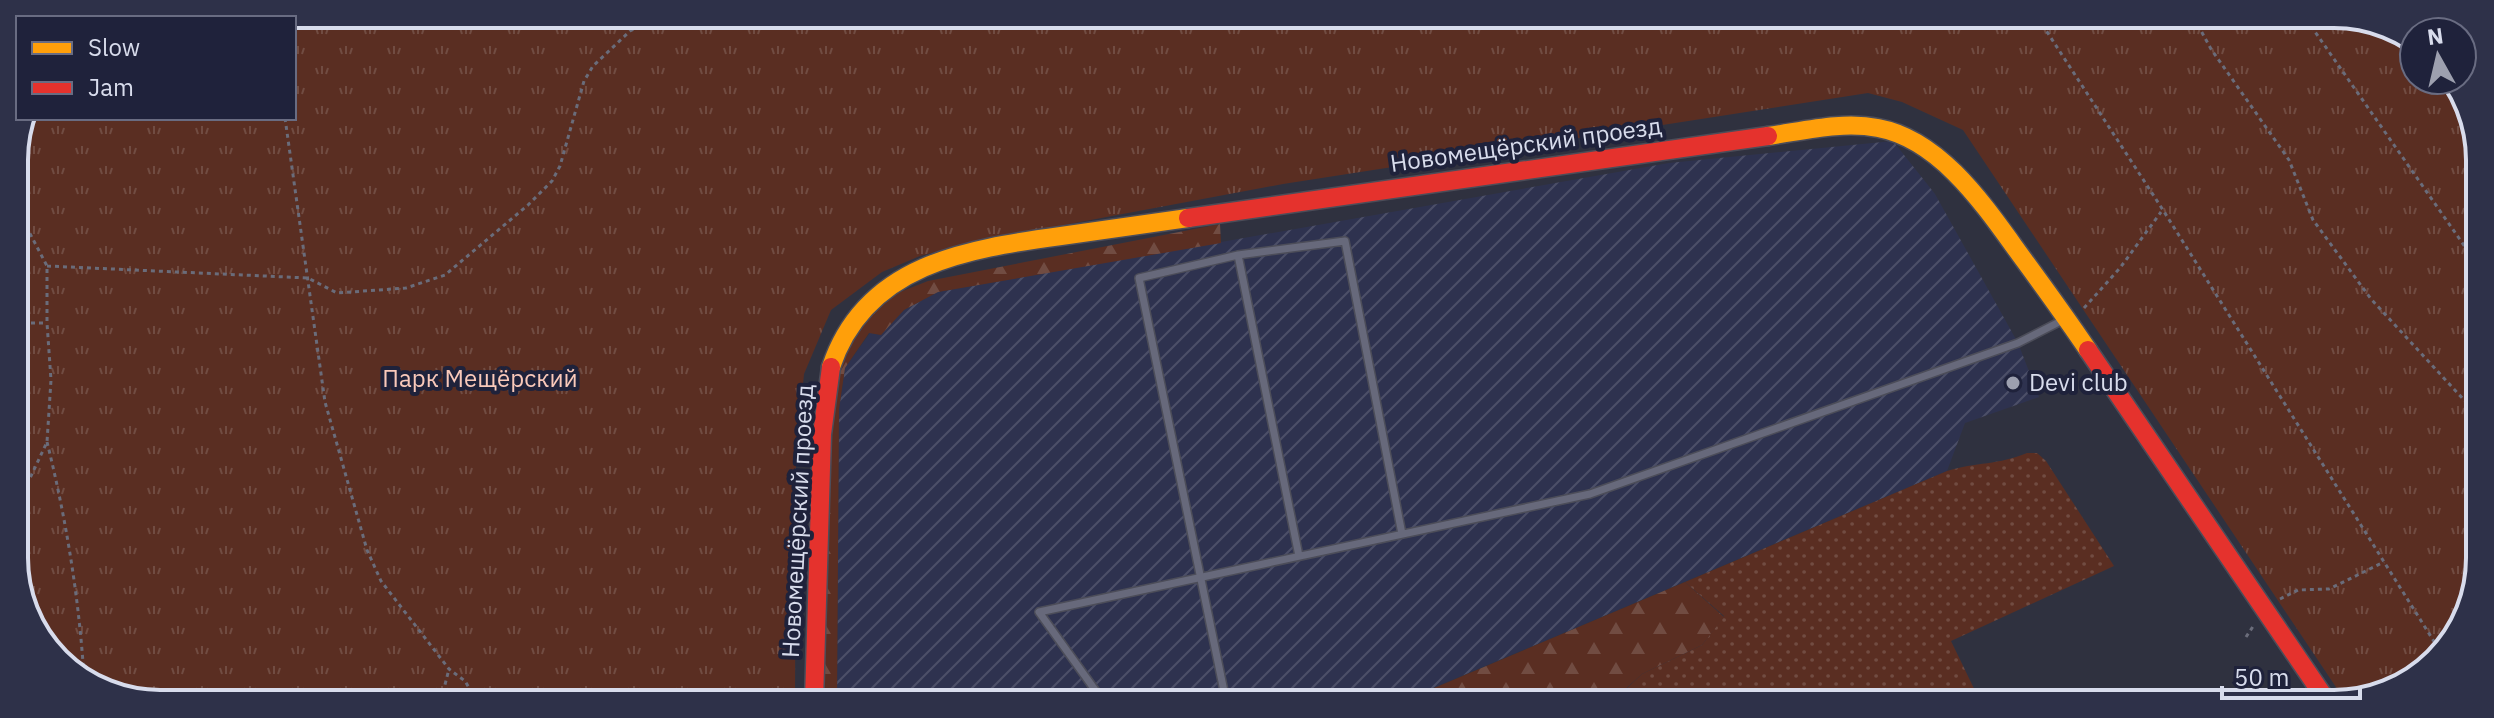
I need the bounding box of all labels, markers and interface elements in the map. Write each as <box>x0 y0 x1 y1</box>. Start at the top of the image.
legend <box>16 16 296 120</box>
north arrow <box>2398 16 2478 96</box>
text: N <box>2425 20 2445 51</box>
text: Slow <box>88 31 140 63</box>
text: Jam <box>88 71 134 103</box>
street label: Новомещёрский проезд <box>1388 109 1664 179</box>
park label: Парк Мещёрский <box>382 362 578 394</box>
place label: Devi club <box>2029 366 2128 398</box>
marker: Devi club <box>2004 374 2022 392</box>
street label: Новомещёрский проезд <box>774 383 820 659</box>
scale bar <box>2222 650 2360 700</box>
text: 50 m <box>2234 661 2289 693</box>

